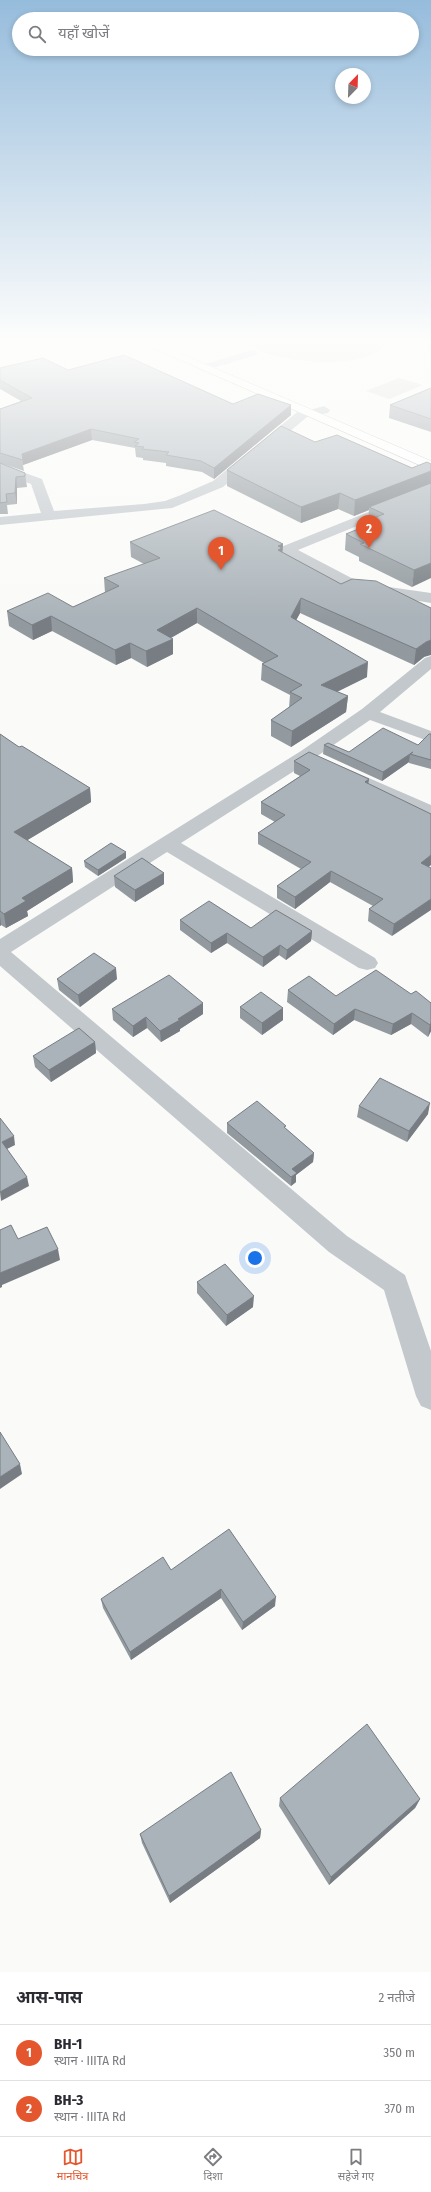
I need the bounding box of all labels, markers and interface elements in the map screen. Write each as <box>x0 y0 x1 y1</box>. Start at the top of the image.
search box <box>12 12 419 56</box>
icon: search <box>26 23 48 45</box>
text: यहाँ खोजें <box>58 24 109 42</box>
north arrow <box>335 68 371 104</box>
pin: 2 <box>356 515 382 548</box>
pin: 1 <box>208 537 234 570</box>
your location <box>245 1248 265 1268</box>
text: आस-पास <box>16 1987 82 2008</box>
text: 2 नतीजे <box>379 1990 415 2005</box>
text: BH-1 <box>54 2035 82 2053</box>
text: 1 <box>26 2045 32 2060</box>
text: 350 m <box>383 2045 415 2060</box>
text: स्थान · IIITA Rd <box>54 2053 126 2068</box>
text: BH-3 <box>54 2091 83 2109</box>
text: 2 <box>26 2101 32 2116</box>
text: 370 m <box>384 2101 415 2116</box>
text: स्थान · IIITA Rd <box>54 2109 126 2124</box>
tab: मानचित्र <box>57 2146 88 2184</box>
tab: दिशा <box>202 2146 224 2184</box>
tab: सहेजे गए <box>338 2146 374 2184</box>

